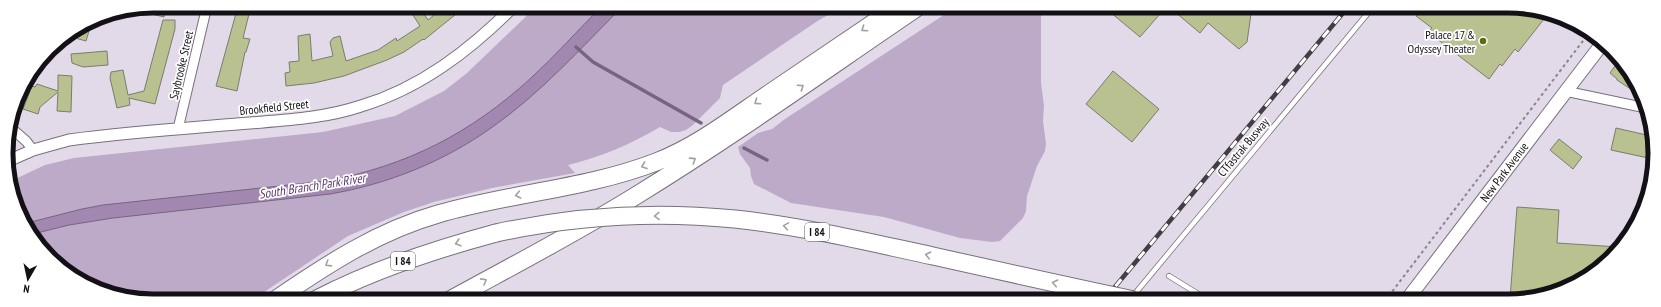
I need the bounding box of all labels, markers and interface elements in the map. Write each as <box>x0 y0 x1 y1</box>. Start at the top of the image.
one-way arrow <box>862 24 869 31</box>
place label: Palace 17 & Odyssey Theater <box>1408 27 1476 56</box>
street label: Saybrooke Street <box>166 28 196 101</box>
marker: Palace 17 & Odyssey Theater <box>1478 36 1488 46</box>
one-way arrow <box>796 85 803 92</box>
street label: Brookfield Street <box>239 96 310 118</box>
one-way arrow <box>754 97 761 105</box>
street label: CTfastrak Busway <box>1214 114 1272 179</box>
street label: New Park Avenue <box>1477 139 1531 205</box>
one-way arrow <box>689 157 696 164</box>
one-way arrow <box>641 161 648 170</box>
water label: South Branch Park River <box>258 169 369 203</box>
one-way arrow <box>515 190 521 199</box>
one-way arrow <box>654 212 660 220</box>
one-way arrow <box>783 222 790 231</box>
road number: I 84 <box>805 223 829 241</box>
one-way arrow <box>455 239 461 247</box>
one-way arrow <box>924 251 931 259</box>
road number: I 84 <box>391 252 415 270</box>
north arrow <box>8 259 48 299</box>
one-way arrow <box>326 259 333 266</box>
one-way arrow <box>480 279 487 286</box>
one-way arrow <box>1051 279 1058 287</box>
text: N <box>22 281 30 296</box>

